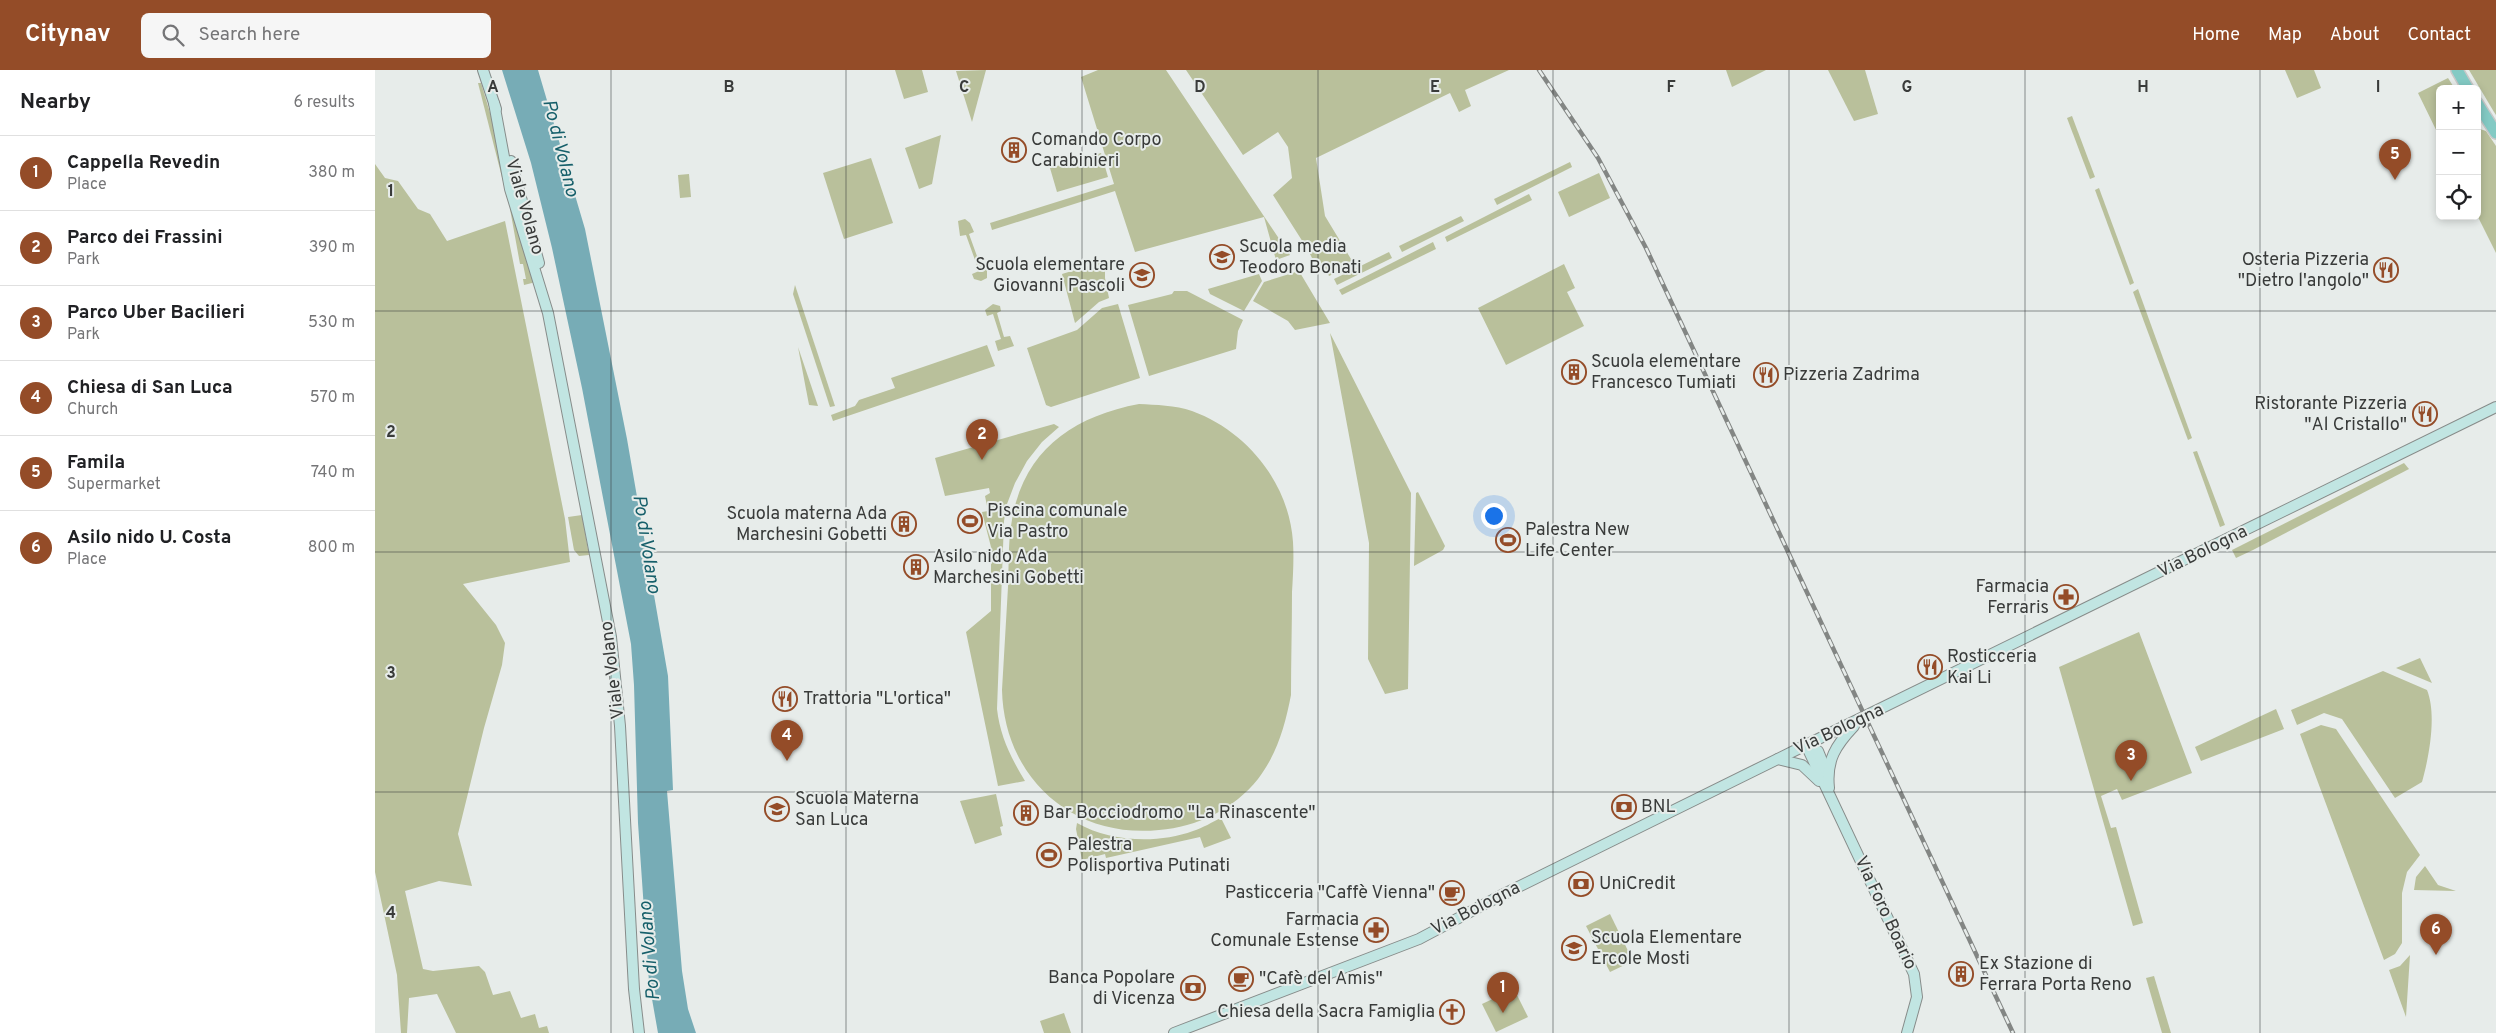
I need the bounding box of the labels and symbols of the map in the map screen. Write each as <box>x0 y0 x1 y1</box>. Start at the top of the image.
text: A <box>487 78 499 98</box>
text: B <box>723 78 735 98</box>
text: C <box>959 78 969 98</box>
text: D <box>1194 78 1206 98</box>
text: E <box>1430 78 1440 98</box>
text: F <box>1666 78 1676 98</box>
text: G <box>1902 78 1912 98</box>
text: H <box>2137 78 2149 98</box>
text: I <box>2376 78 2380 98</box>
water label: Po di Volano <box>536 97 584 200</box>
place label: Comando Corpo Carabinieri <box>1031 129 1162 173</box>
building icon: Comando Corpo Carabinieri <box>1001 137 1027 163</box>
pin: 5 <box>2379 139 2411 180</box>
street label: Viale Volano <box>499 156 549 258</box>
text: 1 <box>388 182 394 202</box>
place label: Scuola media Teodoro Bonati <box>1239 236 1361 280</box>
school or university icon: Scuola media Teodoro Bonati <box>1209 244 1235 270</box>
place label: Osteria Pizzeria "Dietro l'angolo" <box>2238 249 2369 293</box>
place label: Scuola elementare Giovanni Pascoli <box>975 254 1125 298</box>
restaurant icon: Osteria Pizzeria "Dietro l'angolo" <box>2373 257 2399 283</box>
school or university icon: Scuola elementare Giovanni Pascoli <box>1129 262 1155 288</box>
place label: Scuola elementare Francesco Tumiati <box>1591 351 1741 395</box>
building icon: Scuola elementare Francesco Tumiati <box>1561 359 1587 385</box>
restaurant icon: Pizzeria Zadrima <box>1753 362 1779 388</box>
place label: Pizzeria Zadrima <box>1783 364 1920 387</box>
place label: Ristorante Pizzeria "Al Cristallo" <box>2254 393 2407 437</box>
restaurant icon: Ristorante Pizzeria "Al Cristallo" <box>2412 401 2438 427</box>
pin: 2 <box>966 419 998 460</box>
text: 2 <box>386 423 396 443</box>
water label: Po di Volano <box>626 493 666 596</box>
place label: Piscina comunale Via Pastro <box>987 500 1127 544</box>
place label: Scuola materna Ada Marchesini Gobetti <box>726 503 887 547</box>
your location <box>1481 503 1507 529</box>
sports icon: Piscina comunale Via Pastro <box>957 508 983 534</box>
building icon: Scuola materna Ada Marchesini Gobetti <box>891 511 917 537</box>
place label: Palestra New Life Center <box>1525 519 1630 563</box>
street label: Via Bologna <box>2154 520 2252 584</box>
sports icon: Palestra New Life Center <box>1495 527 1521 553</box>
place label: Asilo nido Ada Marchesini Gobetti <box>933 546 1084 590</box>
building icon: Asilo nido Ada Marchesini Gobetti <box>903 554 929 580</box>
place label: Farmacia Ferraris <box>1976 576 2049 620</box>
pharmacy icon: Farmacia Ferraris <box>2053 584 2079 610</box>
street label: Viale Volano <box>596 620 630 720</box>
place label: Rosticceria Kai Li <box>1947 646 2037 690</box>
restaurant icon: Rosticceria Kai Li <box>1917 654 1943 680</box>
text: 3 <box>386 664 396 684</box>
restaurant icon: Trattoria "L'ortica" <box>772 686 798 712</box>
place label: Trattoria "L'ortica" <box>803 688 951 711</box>
street label: Via Bologna <box>1790 699 1888 761</box>
pin: 4 <box>771 720 803 761</box>
pin: 3 <box>2115 740 2147 781</box>
place label: Scuola Materna San Luca <box>795 788 919 832</box>
bank icon: BNL <box>1611 794 1637 820</box>
school or university icon: Scuola Materna San Luca <box>764 796 790 822</box>
place label: BNL <box>1641 796 1675 819</box>
building icon: Bar Bocciodromo "La Rinascente" <box>1013 800 1039 826</box>
place label: Bar Bocciodromo "La Rinascente" <box>1043 802 1316 825</box>
place label: Palestra Polisportiva Putinati <box>1067 834 1230 878</box>
sports icon: Palestra Polisportiva Putinati <box>1036 842 1062 868</box>
street label: Via Foro Boario <box>1849 852 1921 974</box>
bank icon: UniCredit <box>1568 871 1594 897</box>
place label: UniCredit <box>1599 873 1676 896</box>
street label: Via Bologna <box>1428 877 1524 941</box>
cafe icon: Pasticceria "Caffè Vienna" <box>1439 880 1465 906</box>
place label: Pasticceria "Caffè Vienna" <box>1225 882 1435 905</box>
water label: Po di Volano <box>634 899 666 1002</box>
text: 4 <box>386 904 396 924</box>
place label: Farmacia Comunale Estense <box>1210 909 1359 953</box>
pin: 6 <box>2420 914 2452 955</box>
pharmacy icon: Farmacia Comunale Estense <box>1363 917 1389 943</box>
place label: Scuola Elementare Ercole Mosti <box>1591 927 1742 971</box>
school or university icon: Scuola Elementare Ercole Mosti <box>1561 935 1587 961</box>
place label: Ex Stazione di Ferrara Porta Reno <box>1979 953 2132 997</box>
building icon: Ex Stazione di Ferrara Porta Reno <box>1948 961 1974 987</box>
cafe icon: "Cafè del Amis" <box>1228 966 1254 992</box>
place label: Banca Popolare di Vicenza <box>1048 967 1175 1011</box>
place label: "Cafè del Amis" <box>1259 968 1383 991</box>
pin: 1 <box>1487 972 1519 1013</box>
bank icon: Banca Popolare di Vicenza <box>1180 975 1206 1001</box>
church icon: Chiesa della Sacra Famiglia <box>1439 999 1465 1025</box>
place label: Chiesa della Sacra Famiglia <box>1217 1001 1435 1024</box>

